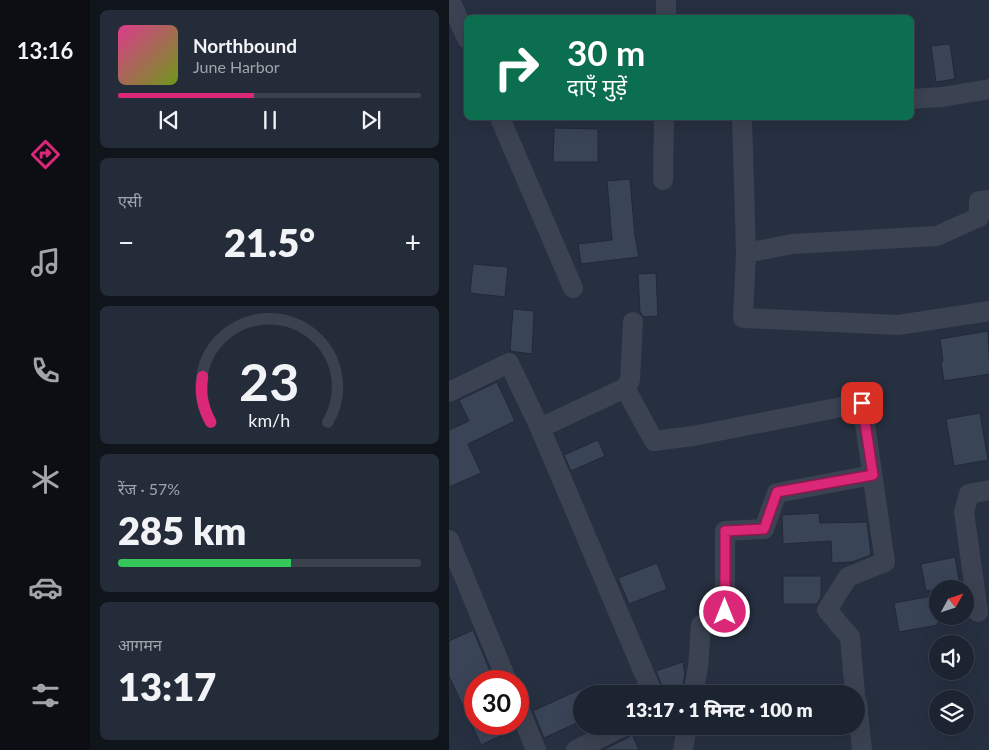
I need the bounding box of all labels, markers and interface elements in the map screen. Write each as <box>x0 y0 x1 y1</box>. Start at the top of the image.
text: 30 m <box>567 31 645 73</box>
text: Northbound <box>193 34 297 57</box>
icon: right <box>484 35 549 100</box>
text: 13:16 <box>17 37 73 64</box>
text: June Harbor <box>193 57 280 76</box>
text: दाएँ मुड़ें <box>567 73 627 100</box>
icon: previous <box>155 106 183 134</box>
icon: pause <box>256 106 284 134</box>
icon: next <box>357 106 385 134</box>
icon: directions <box>28 137 63 172</box>
text: एसी <box>118 191 142 210</box>
text: 21.5° <box>224 219 315 265</box>
text: − <box>118 225 134 259</box>
text: + <box>405 225 421 259</box>
icon: music <box>28 245 63 280</box>
text: 23 <box>239 350 300 412</box>
icon: phone <box>28 353 63 388</box>
pin <box>841 382 883 424</box>
icon: arrive <box>848 389 876 417</box>
text: km/h <box>249 409 290 431</box>
icon: climate <box>28 462 63 497</box>
text: रेंज · 57% <box>118 479 180 498</box>
text: 285 km <box>118 507 246 553</box>
icon: car <box>28 570 63 605</box>
north arrow <box>929 580 974 625</box>
map controls <box>929 580 974 735</box>
position arrow <box>698 585 750 637</box>
text: आगमन <box>118 635 162 654</box>
button: sound <box>929 635 974 680</box>
text: 13:17 <box>118 663 216 709</box>
speed limit sign: 30 <box>464 670 529 735</box>
icon: filters <box>28 678 63 713</box>
button: layers <box>929 690 974 735</box>
text: 13:17 · 1 मिनट · 100 m <box>625 698 813 721</box>

